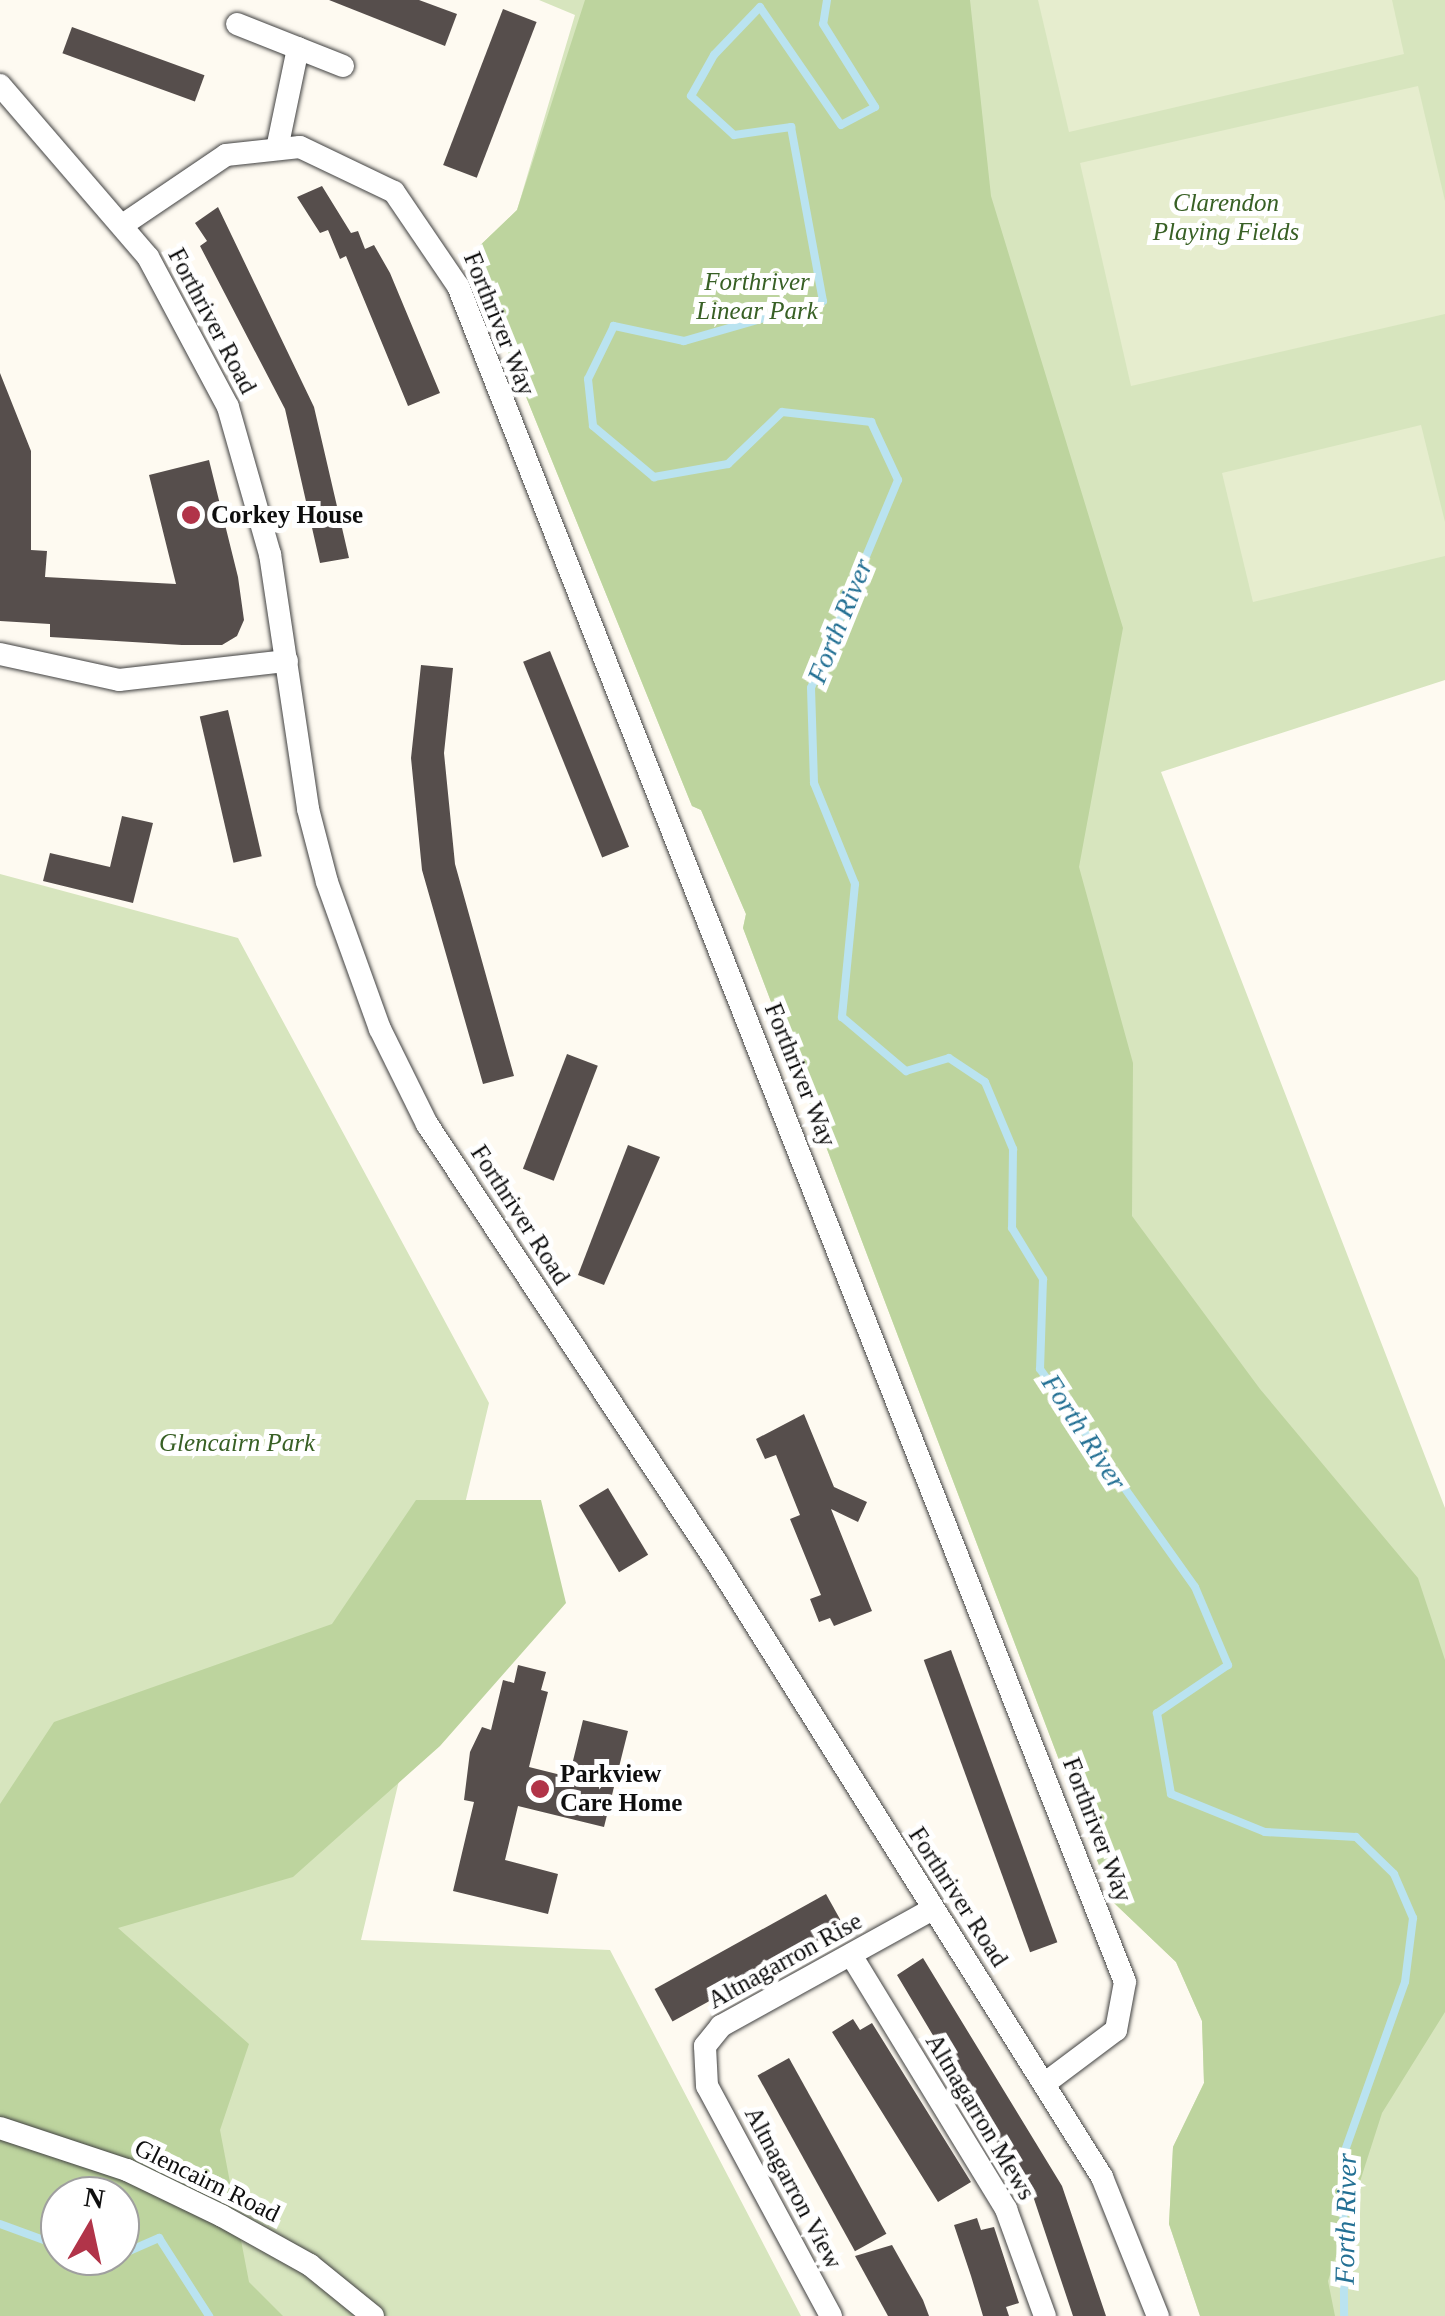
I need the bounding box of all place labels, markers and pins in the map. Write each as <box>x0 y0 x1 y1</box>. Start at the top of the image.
place label: Corkey House <box>211 500 363 530</box>
marker: Corkey House <box>180 504 202 526</box>
place label: Parkview Care Home <box>560 1760 682 1819</box>
marker: Parkview Care Home <box>529 1778 551 1800</box>

